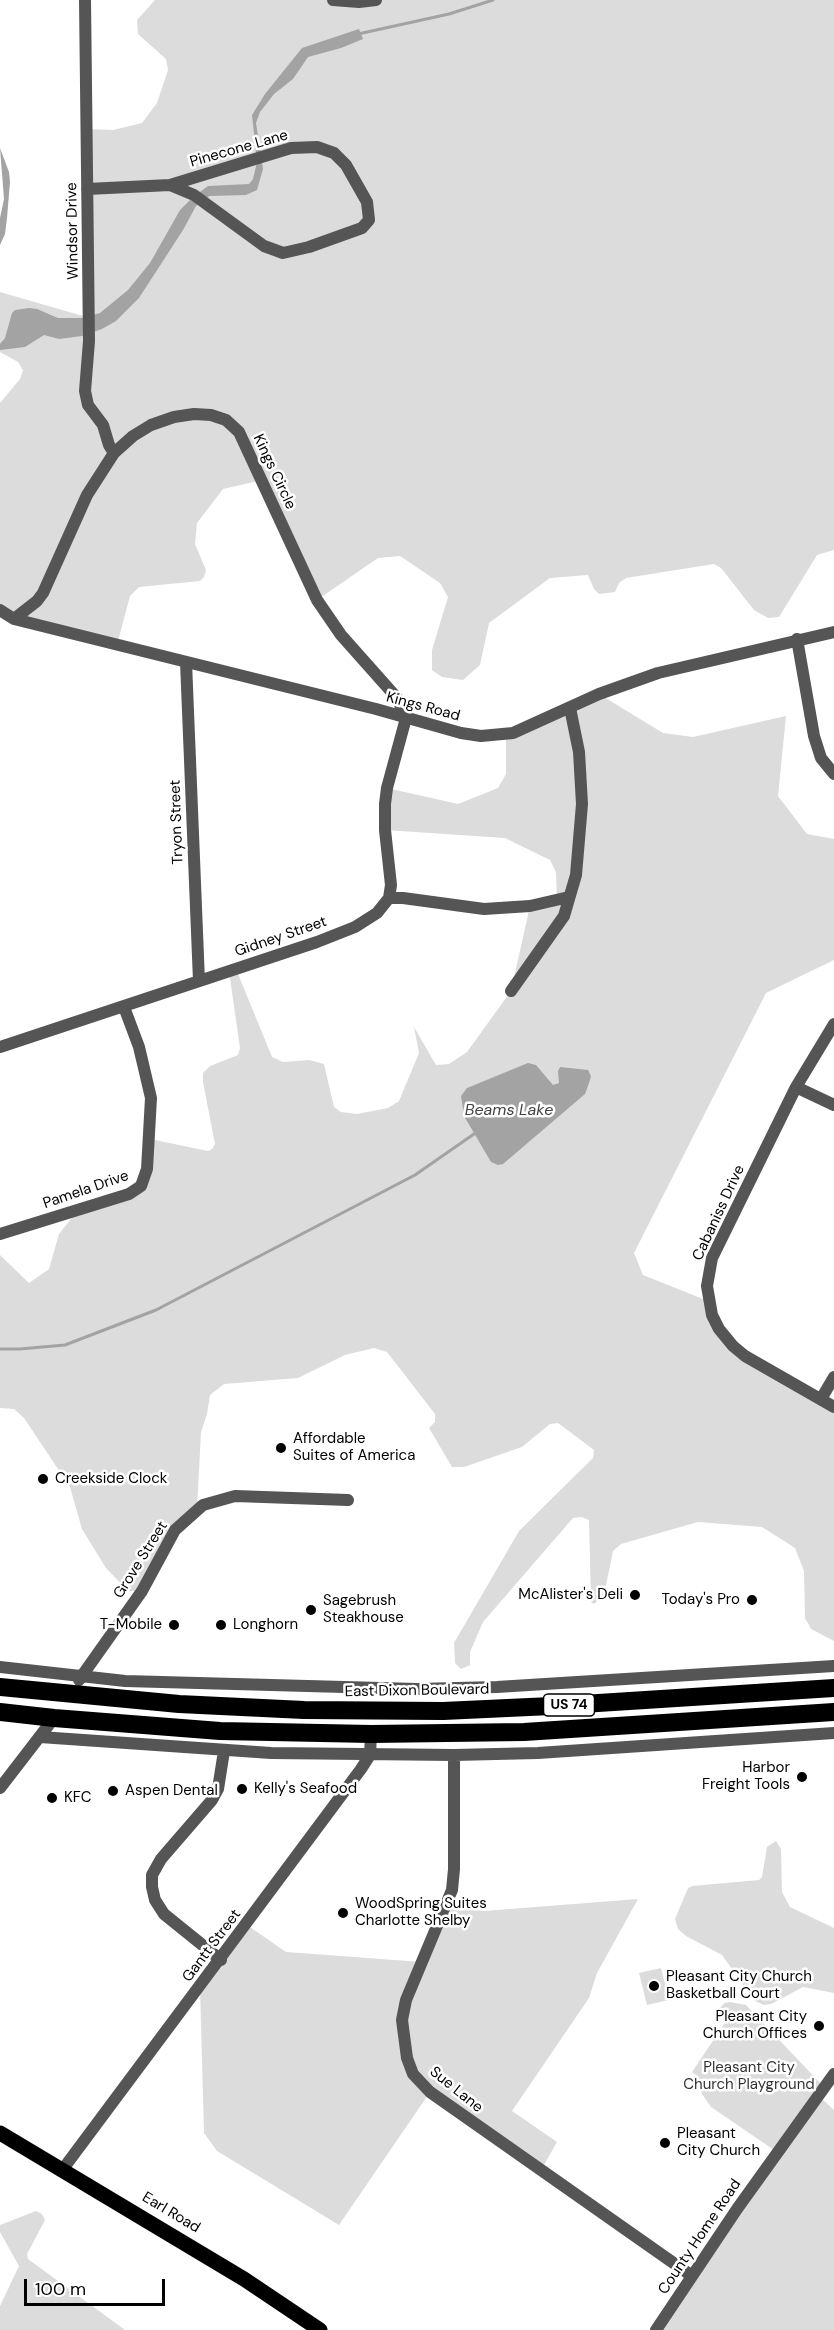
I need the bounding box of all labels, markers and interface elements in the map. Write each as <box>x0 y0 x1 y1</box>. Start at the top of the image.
street label: Pinecone Lane <box>188 126 290 172</box>
street label: Windsor Drive <box>63 182 83 280</box>
street label: Kings Circle <box>249 432 299 512</box>
street label: Kings Road <box>384 689 462 725</box>
street label: Tryon Street <box>167 779 187 865</box>
street label: Gidney Street <box>233 913 329 961</box>
water label: Beams Lake <box>465 1101 553 1121</box>
street label: Cabaniss Drive <box>689 1162 749 1264</box>
street label: Pamela Drive <box>41 1167 131 1213</box>
place label: Affordable Suites of America <box>293 1430 415 1465</box>
marker: Affordable Suites of America <box>274 1441 288 1455</box>
place label: Creekside Clock <box>55 1470 167 1488</box>
marker: Creekside Clock <box>36 1472 50 1486</box>
street label: Grove Street <box>110 1518 172 1602</box>
place label: McAlister's Deli <box>518 1586 623 1604</box>
marker: McAlister's Deli <box>628 1588 642 1602</box>
place label: Today's Pro <box>662 1591 740 1609</box>
place label: Sagebrush Steakhouse <box>323 1592 404 1627</box>
marker: Today's Pro <box>745 1593 759 1607</box>
marker: Sagebrush Steakhouse <box>304 1603 318 1617</box>
place label: T-Mobile <box>100 1616 162 1634</box>
place label: Longhorn <box>233 1616 298 1634</box>
marker: T-Mobile <box>167 1618 181 1632</box>
marker: Longhorn <box>214 1618 228 1632</box>
street label: East Dixon Boulevard <box>345 1681 489 1701</box>
road number: US 74 <box>544 1694 594 1716</box>
place label: Harbor Freight Tools <box>702 1759 790 1794</box>
marker: Harbor Freight Tools <box>795 1770 809 1784</box>
place label: Kelly's Seafood <box>254 1780 357 1798</box>
place label: Aspen Dental <box>125 1782 218 1800</box>
marker: Kelly's Seafood <box>235 1782 249 1796</box>
marker: Aspen Dental <box>106 1784 120 1798</box>
place label: KFC <box>64 1789 92 1807</box>
marker: KFC <box>45 1791 59 1805</box>
place label: WoodSpring Suites Charlotte Shelby <box>355 1895 487 1930</box>
street label: Gantt Street <box>179 1906 245 1986</box>
marker: WoodSpring Suites Charlotte Shelby <box>336 1906 350 1920</box>
place label: Pleasant City Church Basketball Court <box>666 1968 812 2003</box>
marker: Pleasant City Church Basketball Court <box>647 1979 661 1993</box>
place label: Pleasant City Church Offices <box>703 2008 807 2043</box>
marker: Pleasant City Church Offices <box>812 2019 826 2033</box>
park label: Pleasant City Church Playground <box>683 2059 815 2094</box>
street label: Sue Lane <box>426 2063 486 2117</box>
place label: Pleasant City Church <box>677 2125 760 2160</box>
marker: Pleasant City Church <box>658 2136 672 2150</box>
street label: County Home Road <box>655 2176 745 2298</box>
street label: Earl Road <box>139 2189 203 2237</box>
scale bar <box>27 2267 168 2305</box>
text: 100 m <box>35 2277 86 2301</box>

